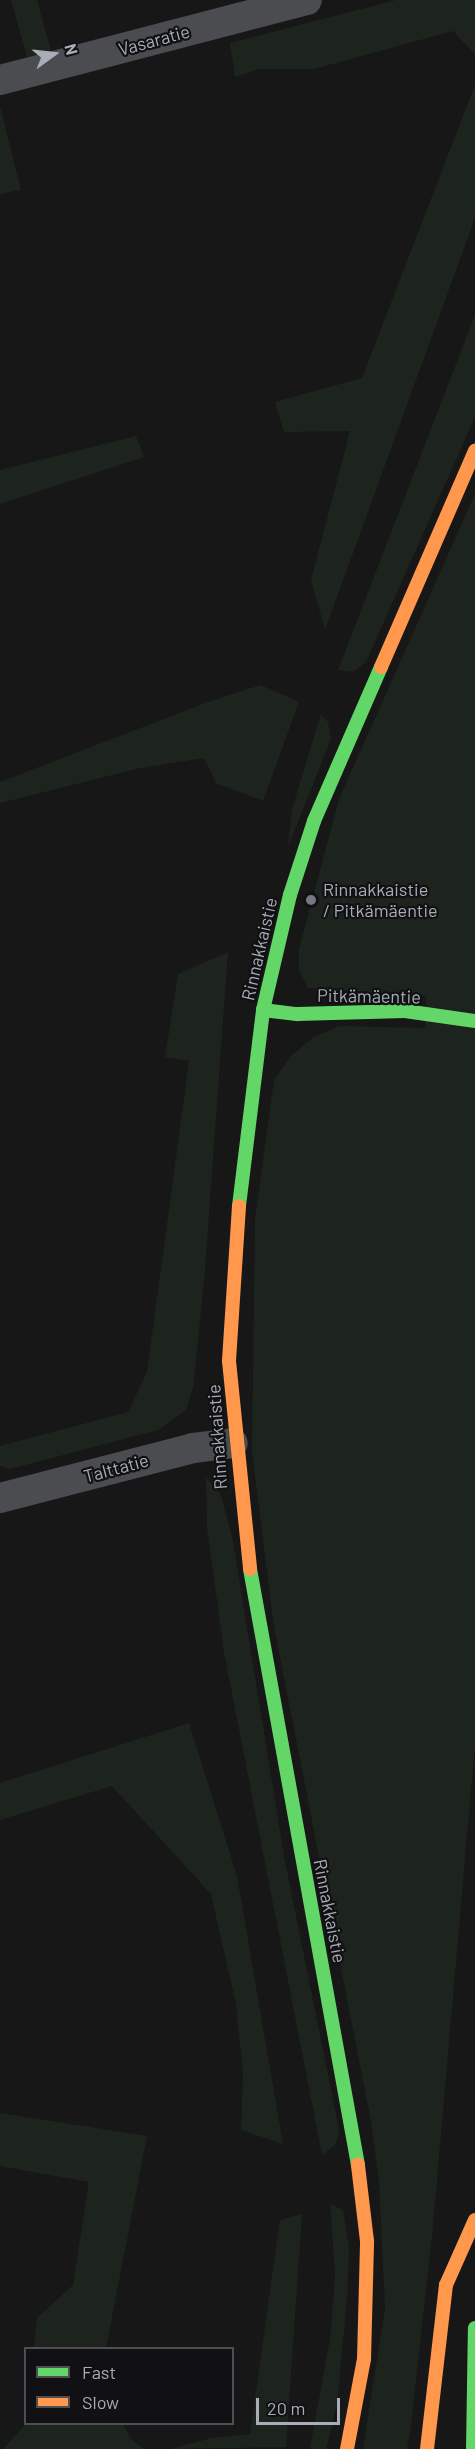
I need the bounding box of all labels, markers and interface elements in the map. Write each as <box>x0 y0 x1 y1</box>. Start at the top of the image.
street label: Vasaratie <box>116 20 192 60</box>
north arrow <box>24 24 84 84</box>
text: N <box>61 42 82 57</box>
place label: Rinnakkaistie / Pitkämäentie <box>323 879 438 922</box>
marker: Rinnakkaistie / Pitkämäentie <box>304 893 318 907</box>
street label: Rinnakkaistie <box>237 895 281 1003</box>
street label: Pitkämäentie <box>317 984 421 1008</box>
street label: Rinnakkaistie <box>203 1384 231 1490</box>
street label: Talttatie <box>81 1449 151 1487</box>
street label: Rinnakkaistie <box>309 1857 351 1965</box>
legend <box>24 2347 234 2425</box>
text: Fast <box>82 2361 116 2383</box>
scale bar <box>259 2386 343 2424</box>
text: Slow <box>82 2391 119 2413</box>
text: 20 m <box>267 2397 305 2419</box>

